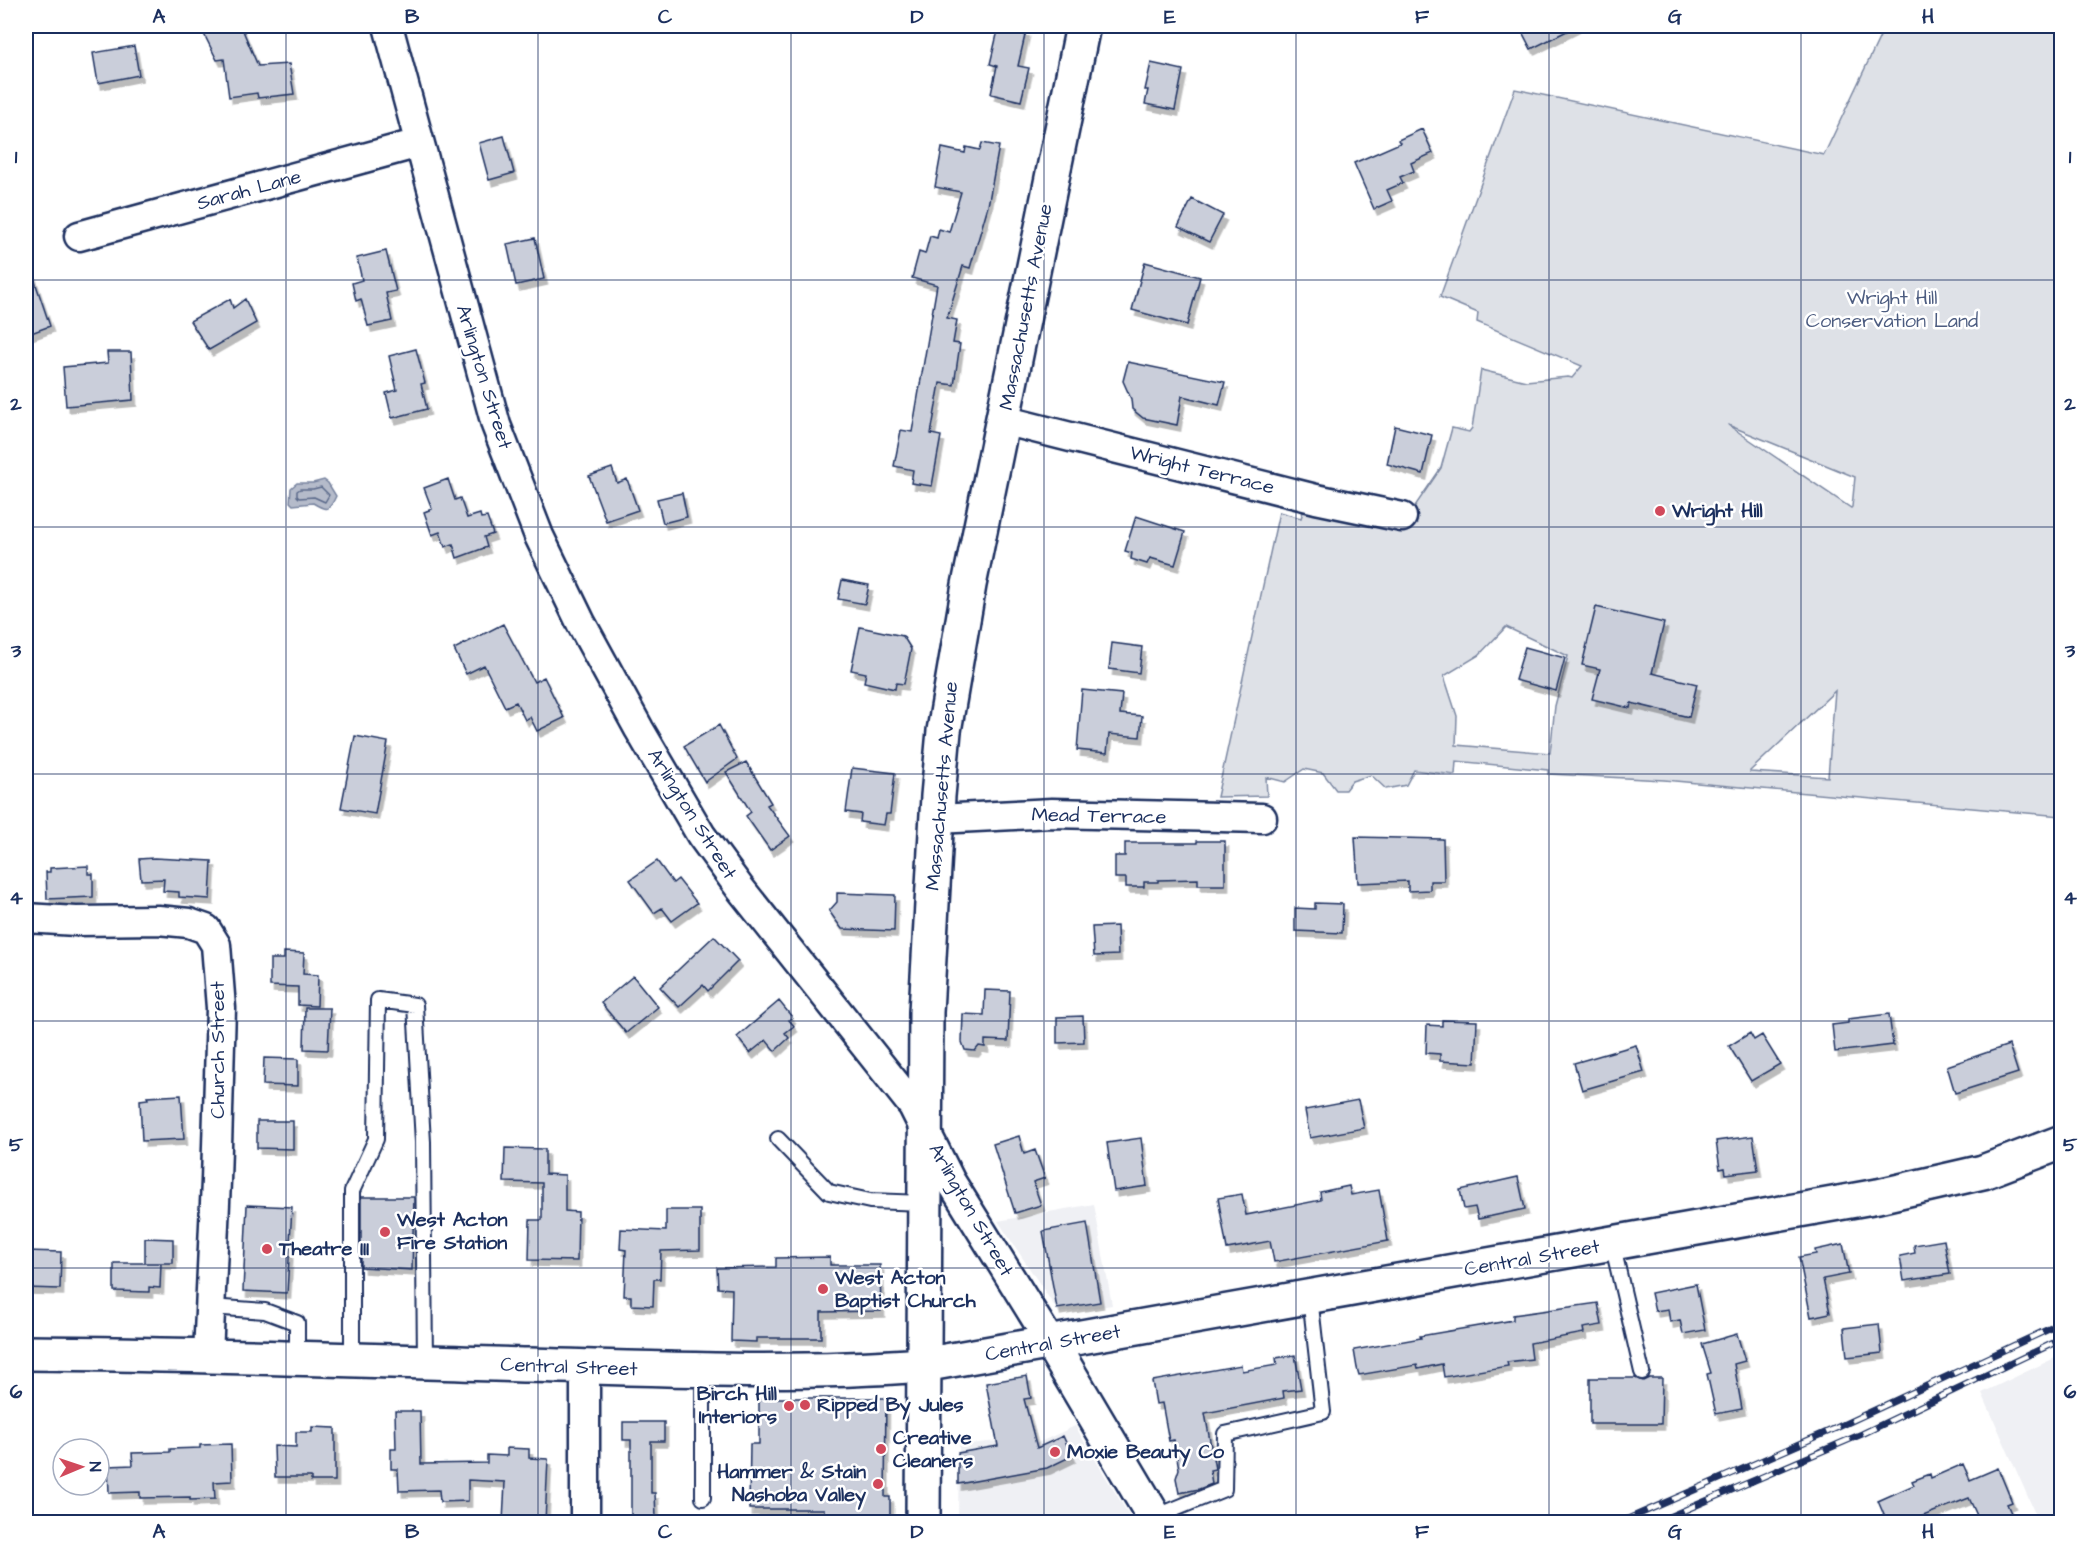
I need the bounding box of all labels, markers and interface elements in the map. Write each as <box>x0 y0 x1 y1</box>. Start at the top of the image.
text: A <box>153 3 166 31</box>
text: B <box>405 3 420 31</box>
text: C <box>658 3 673 31</box>
text: D <box>911 3 924 31</box>
text: E <box>1164 3 1176 31</box>
text: F <box>1415 3 1430 31</box>
text: G <box>1668 3 1682 31</box>
text: H <box>1922 3 1934 31</box>
text: 1 <box>15 143 18 171</box>
text: 1 <box>2069 143 2072 171</box>
street label: Sarah Lane <box>194 163 304 217</box>
street label: Massachusetts Avenue <box>992 201 1060 413</box>
park label: Wright Hill Conservation Land <box>1806 284 1978 335</box>
street label: Arlington Street <box>448 301 519 453</box>
text: 2 <box>9 390 22 418</box>
text: 2 <box>2063 390 2076 418</box>
street label: Wright Terrace <box>1126 438 1277 503</box>
place label: Wright Hill <box>1671 497 1763 526</box>
marker: Wright Hill <box>1653 504 1667 518</box>
text: 3 <box>10 637 22 665</box>
text: 3 <box>2064 637 2076 665</box>
street label: Massachusetts Avenue <box>919 680 965 892</box>
street label: Arlington Street <box>640 743 743 885</box>
street label: Mead Terrace <box>1031 801 1167 831</box>
text: 4 <box>9 884 23 912</box>
text: 4 <box>2063 884 2077 912</box>
street label: Church Street <box>204 981 232 1119</box>
text: 5 <box>9 1131 24 1159</box>
text: 5 <box>2063 1131 2078 1159</box>
street label: Arlington Street <box>921 1138 1020 1282</box>
place label: West Acton Fire Station <box>396 1206 508 1257</box>
marker: West Acton Fire Station <box>378 1225 392 1239</box>
street label: Central Street <box>1462 1232 1602 1284</box>
place label: Theatre III <box>278 1235 369 1263</box>
marker: Theatre III <box>260 1242 274 1256</box>
place label: West Acton Baptist Church <box>834 1264 977 1315</box>
marker: West Acton Baptist Church <box>816 1282 830 1296</box>
street label: Central Street <box>983 1317 1123 1369</box>
street label: Central Street <box>500 1351 638 1383</box>
text: 6 <box>10 1378 23 1406</box>
text: 6 <box>2064 1378 2077 1406</box>
place label: Birch Hill Interiors <box>697 1380 777 1431</box>
place label: Ripped By Jules <box>817 1391 964 1420</box>
marker: Ripped By Jules <box>798 1398 812 1412</box>
marker: Birch Hill Interiors <box>782 1399 796 1413</box>
place label: Creative Cleaners <box>893 1424 973 1475</box>
north arrow <box>51 1437 111 1497</box>
place label: Moxie Beauty Co <box>1067 1438 1225 1467</box>
marker: Creative Cleaners <box>874 1442 888 1456</box>
marker: Moxie Beauty Co <box>1048 1445 1062 1459</box>
place label: Hammer & Stain Nashoba Valley <box>717 1458 866 1510</box>
text: N <box>84 1461 106 1472</box>
marker: Hammer & Stain Nashoba Valley <box>871 1477 885 1491</box>
text: A <box>153 1518 166 1546</box>
text: B <box>405 1518 420 1546</box>
text: C <box>658 1518 673 1546</box>
text: D <box>911 1518 924 1546</box>
text: E <box>1164 1518 1176 1546</box>
text: F <box>1415 1518 1430 1546</box>
text: G <box>1668 1518 1682 1546</box>
text: H <box>1922 1518 1934 1546</box>

